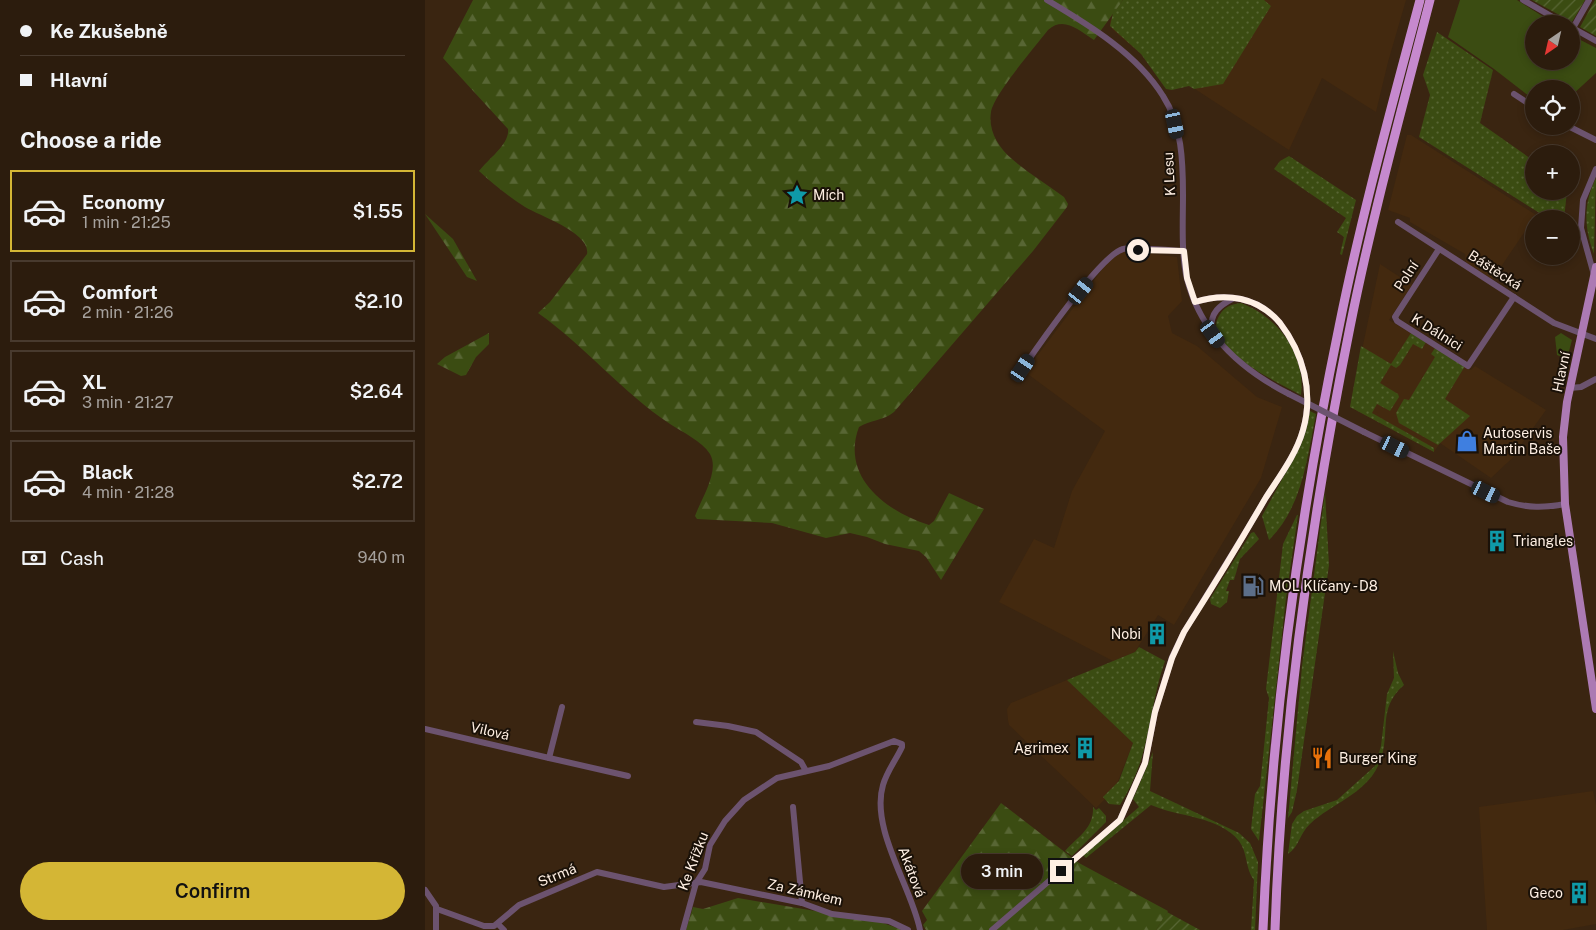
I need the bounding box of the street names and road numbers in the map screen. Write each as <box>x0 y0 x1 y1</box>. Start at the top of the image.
street label: K Lesu <box>1160 152 1178 196</box>
street label: Báštěcká <box>1465 247 1525 293</box>
street label: Polní <box>1390 258 1422 294</box>
street label: K Dálnici <box>1409 310 1465 354</box>
street label: Hlavní <box>1549 350 1573 394</box>
street label: Vilová <box>469 719 511 743</box>
street label: Ke Křížku <box>675 829 711 893</box>
street label: Akátová <box>895 845 929 899</box>
street label: Strmá <box>536 860 578 890</box>
street label: Za Zámkem <box>766 876 844 908</box>

